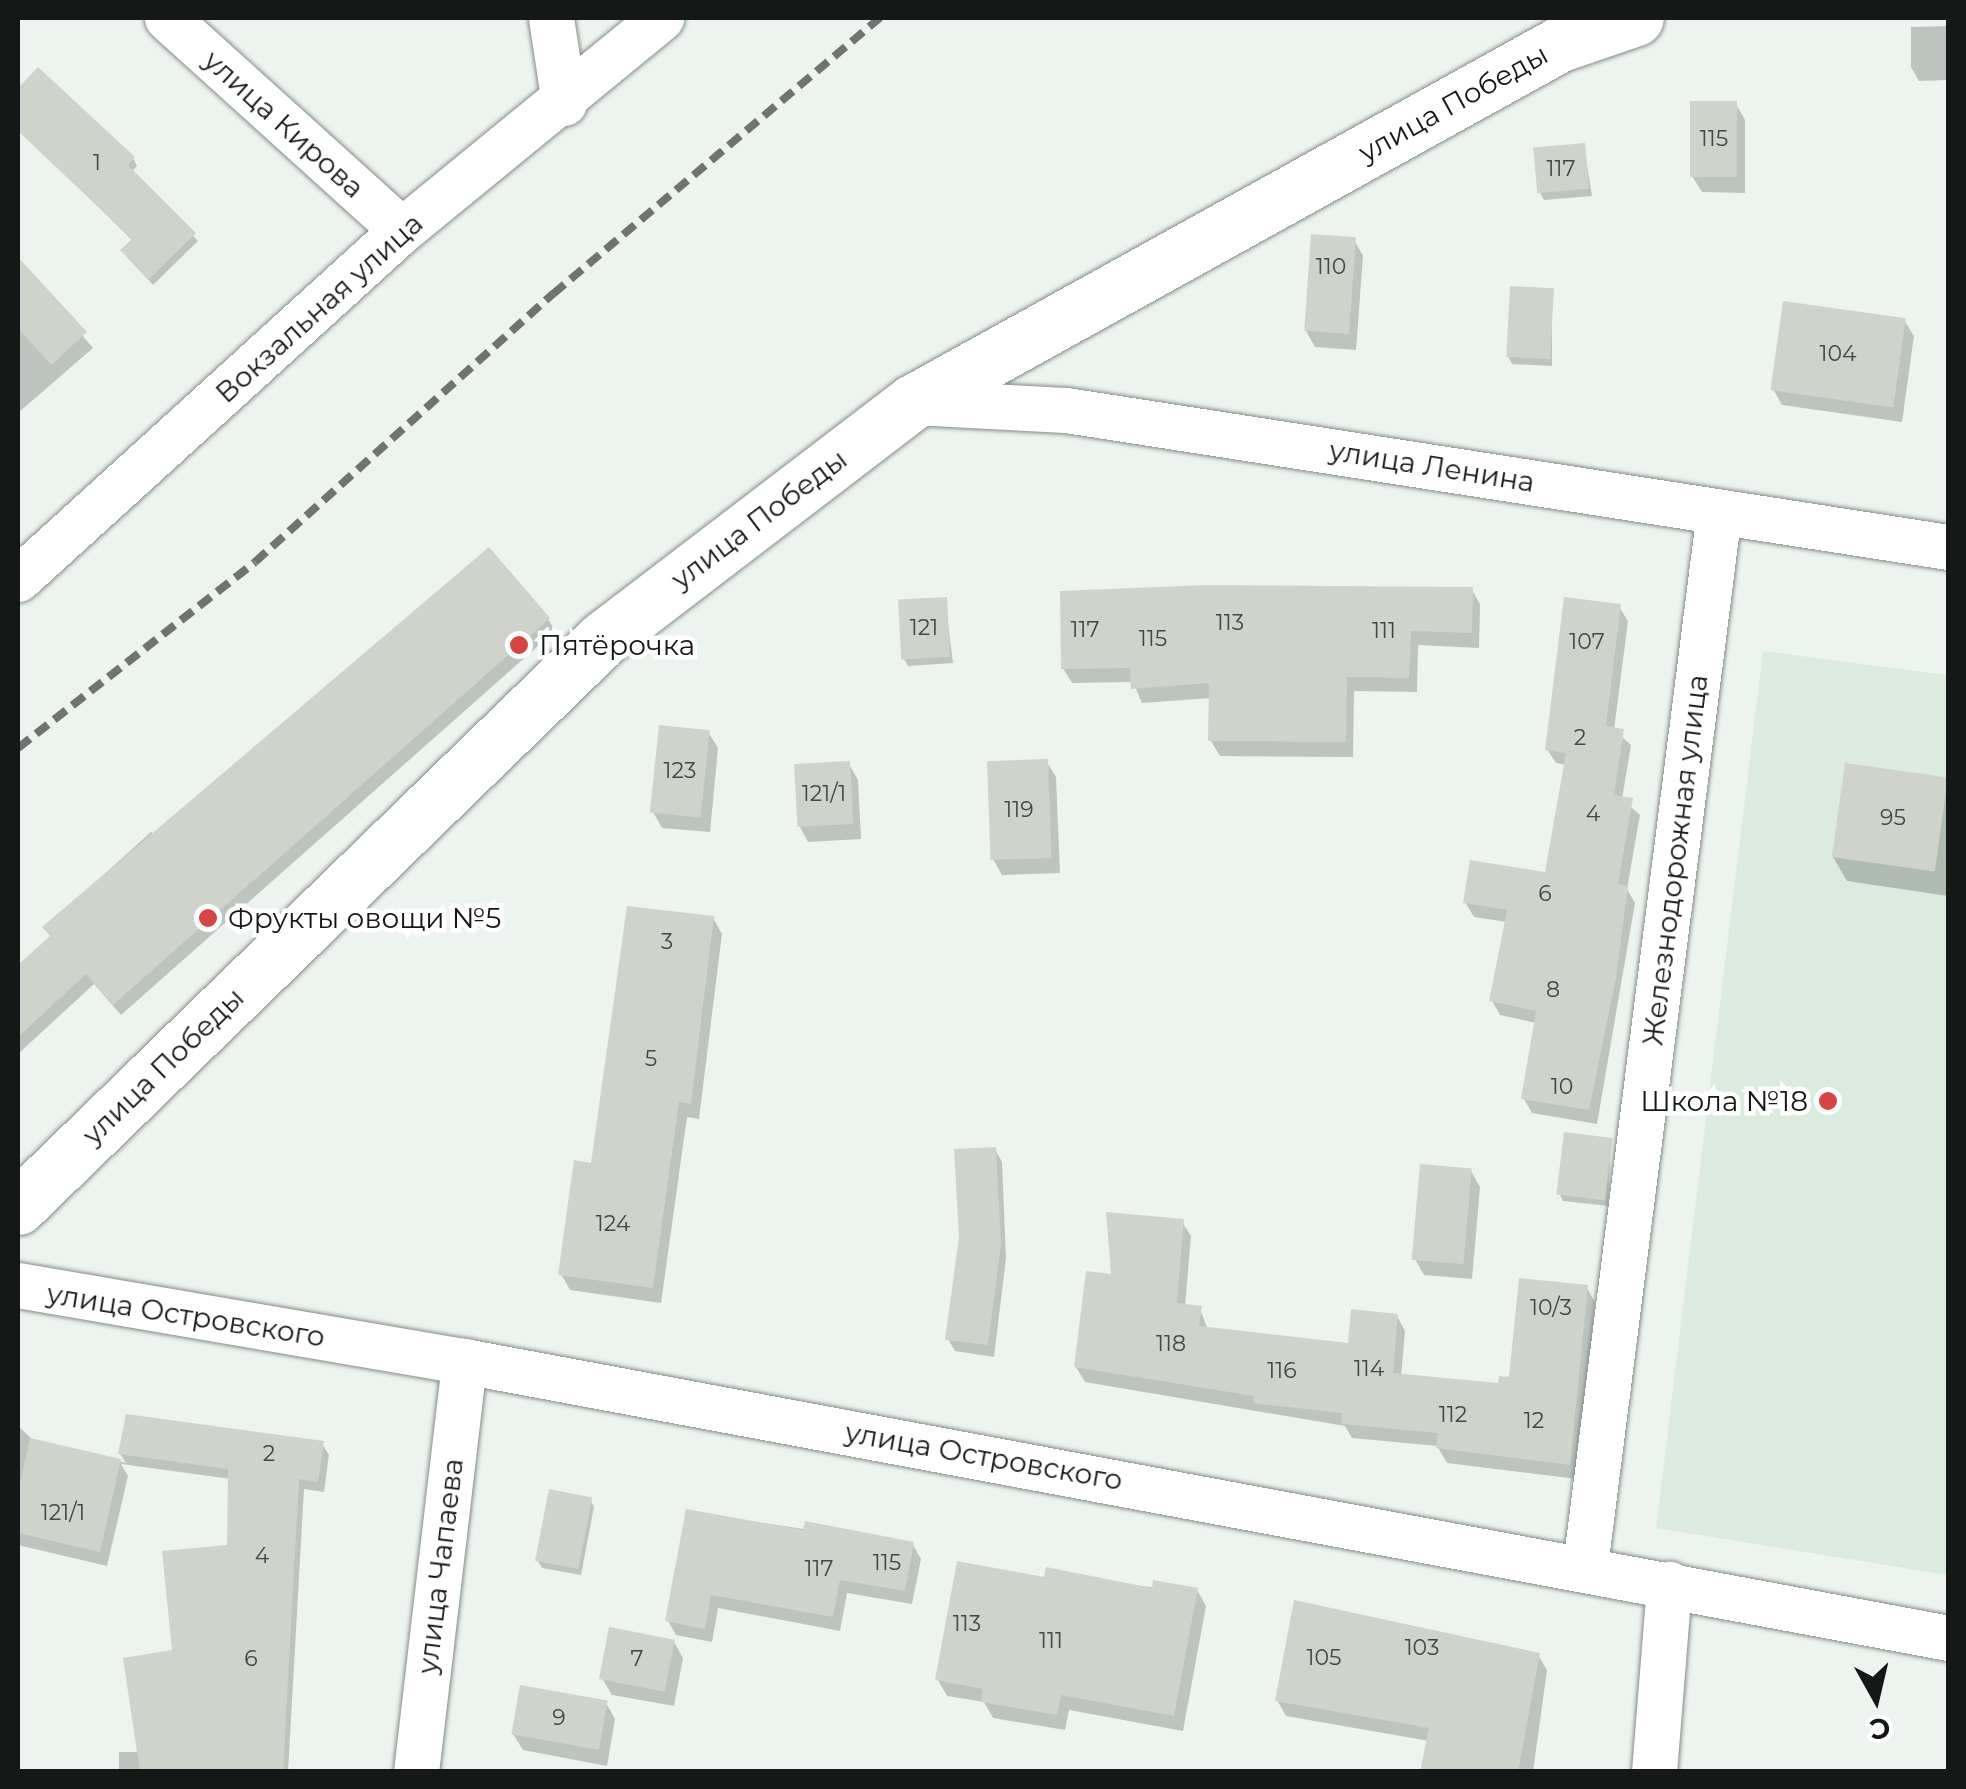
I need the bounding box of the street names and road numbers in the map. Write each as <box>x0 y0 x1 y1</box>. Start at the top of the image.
street label: улица Победы <box>1352 37 1554 169</box>
street label: улица Кирова <box>197 43 371 205</box>
street label: Вокзальная улица <box>209 206 429 410</box>
street label: улица Ленина <box>1327 433 1537 499</box>
street label: улица Победы <box>665 442 853 596</box>
street label: Железнодорожная улица <box>1636 673 1714 1047</box>
street label: улица Победы <box>75 981 251 1151</box>
street label: улица Островского <box>45 1276 327 1354</box>
street label: улица Островского <box>843 1415 1125 1497</box>
street label: улица Чапаева <box>410 1456 470 1676</box>

